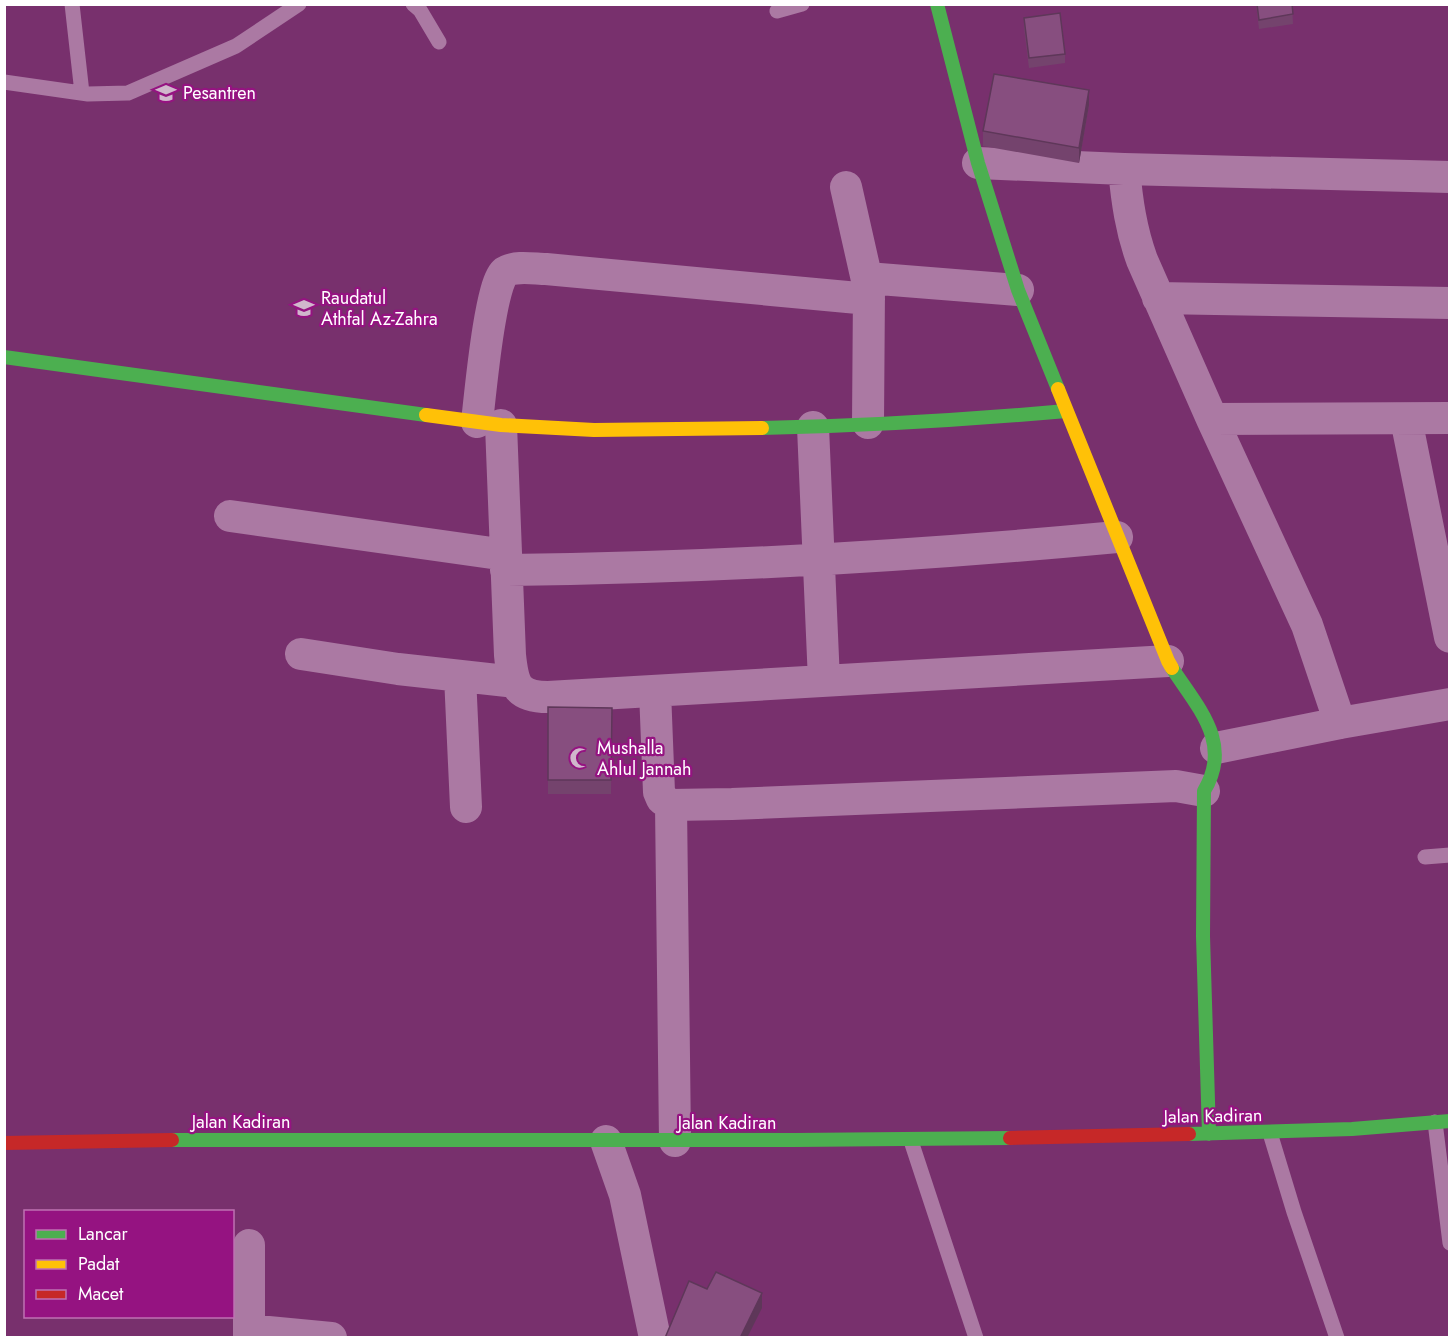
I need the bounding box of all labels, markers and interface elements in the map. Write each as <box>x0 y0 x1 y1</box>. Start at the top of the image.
place label: Pesantren <box>183 80 256 106</box>
school or university icon: Pesantren <box>154 81 178 105</box>
place label: Raudatul Athfal Az-Zahra <box>321 285 438 332</box>
school or university icon: Raudatul Athfal Az-Zahra <box>292 296 316 320</box>
place label: Mushalla Ahlul Jannah <box>597 735 691 782</box>
mosque icon: Mushalla Ahlul Jannah <box>568 746 592 770</box>
street label: Jalan Kadiran <box>1161 1102 1263 1130</box>
street label: Jalan Kadiran <box>190 1109 290 1135</box>
street label: Jalan Kadiran <box>676 1110 776 1136</box>
legend <box>24 1210 234 1318</box>
text: Lancar <box>78 1221 128 1247</box>
text: Padat <box>78 1251 120 1277</box>
text: Macet <box>78 1281 124 1307</box>

